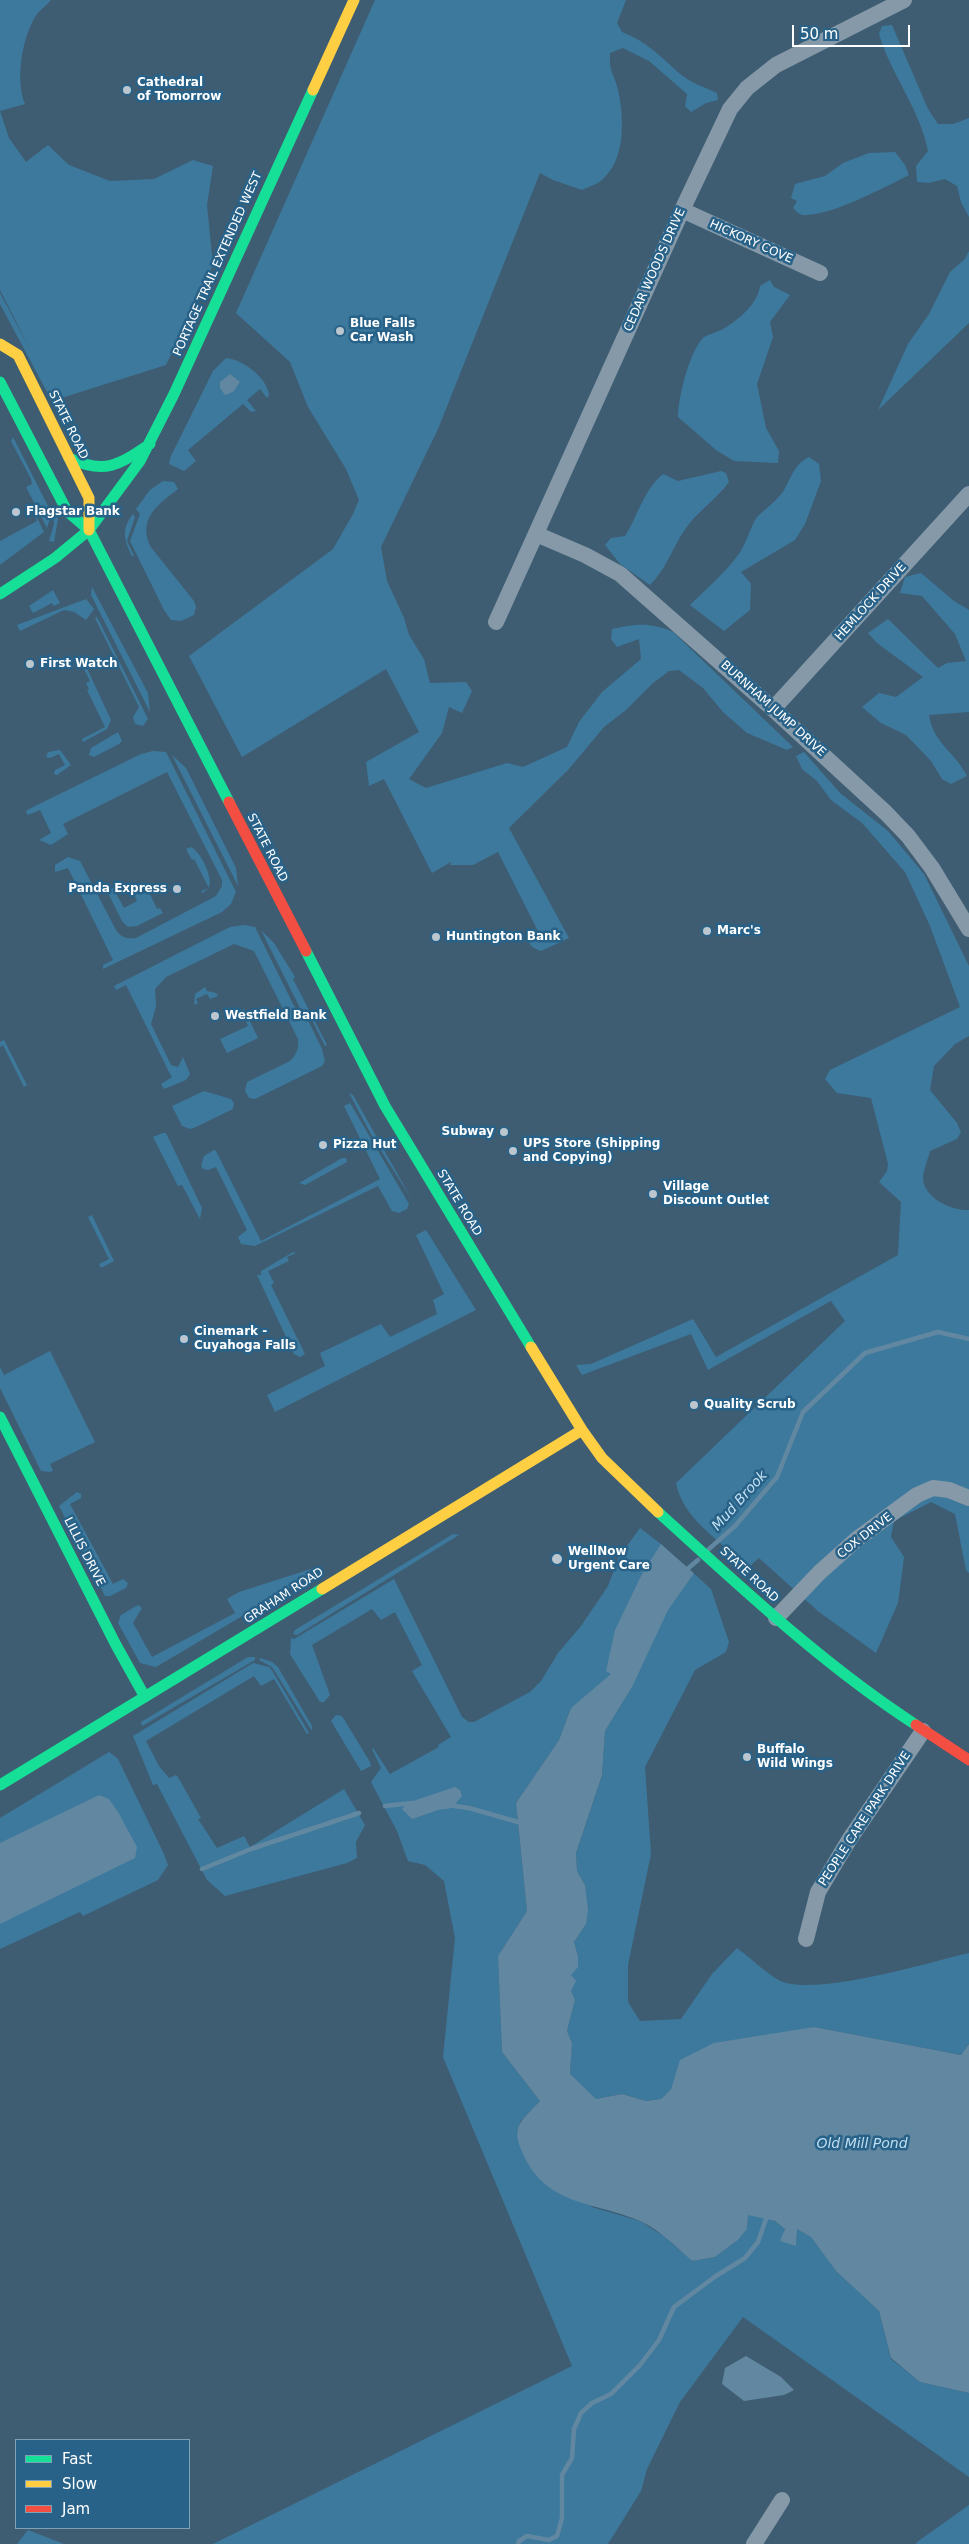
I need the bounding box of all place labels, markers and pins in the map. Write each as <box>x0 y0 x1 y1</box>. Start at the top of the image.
place label: Cathedral of Tomorrow <box>137 76 221 104</box>
marker: Cathedral of Tomorrow <box>121 84 133 96</box>
place label: Blue Falls Car Wash <box>350 317 415 345</box>
marker: Blue Falls Car Wash <box>334 325 346 337</box>
place label: Flagstar Bank <box>26 505 120 519</box>
marker: Flagstar Bank <box>10 506 22 518</box>
place label: First Watch <box>40 657 118 671</box>
marker: First Watch <box>24 658 36 670</box>
place label: Panda Express <box>68 882 167 896</box>
marker: Panda Express <box>171 883 183 895</box>
place label: Marc's <box>717 924 761 938</box>
marker: Marc's <box>701 925 713 937</box>
place label: Huntington Bank <box>446 930 561 944</box>
marker: Huntington Bank <box>430 931 442 943</box>
place label: Westfield Bank <box>225 1009 327 1023</box>
marker: Westfield Bank <box>209 1010 221 1022</box>
place label: Subway <box>442 1125 494 1139</box>
marker: Subway <box>498 1126 510 1138</box>
place label: UPS Store (Shipping and Copying) <box>523 1137 660 1165</box>
place label: Pizza Hut <box>333 1138 396 1152</box>
marker: Pizza Hut <box>317 1139 329 1151</box>
marker: UPS Store (Shipping and Copying) <box>507 1145 519 1157</box>
place label: Village Discount Outlet <box>663 1180 769 1208</box>
marker: Village Discount Outlet <box>647 1188 659 1200</box>
place label: Cinemark - Cuyahoga Falls <box>194 1325 296 1353</box>
marker: Cinemark - Cuyahoga Falls <box>178 1333 190 1345</box>
place label: Quality Scrub <box>704 1398 796 1412</box>
marker: Quality Scrub <box>688 1399 700 1411</box>
place label: WellNow Urgent Care <box>568 1545 650 1573</box>
marker: WellNow Urgent Care <box>550 1552 564 1566</box>
place label: Buffalo Wild Wings <box>757 1743 833 1771</box>
marker: Buffalo Wild Wings <box>741 1751 753 1763</box>

